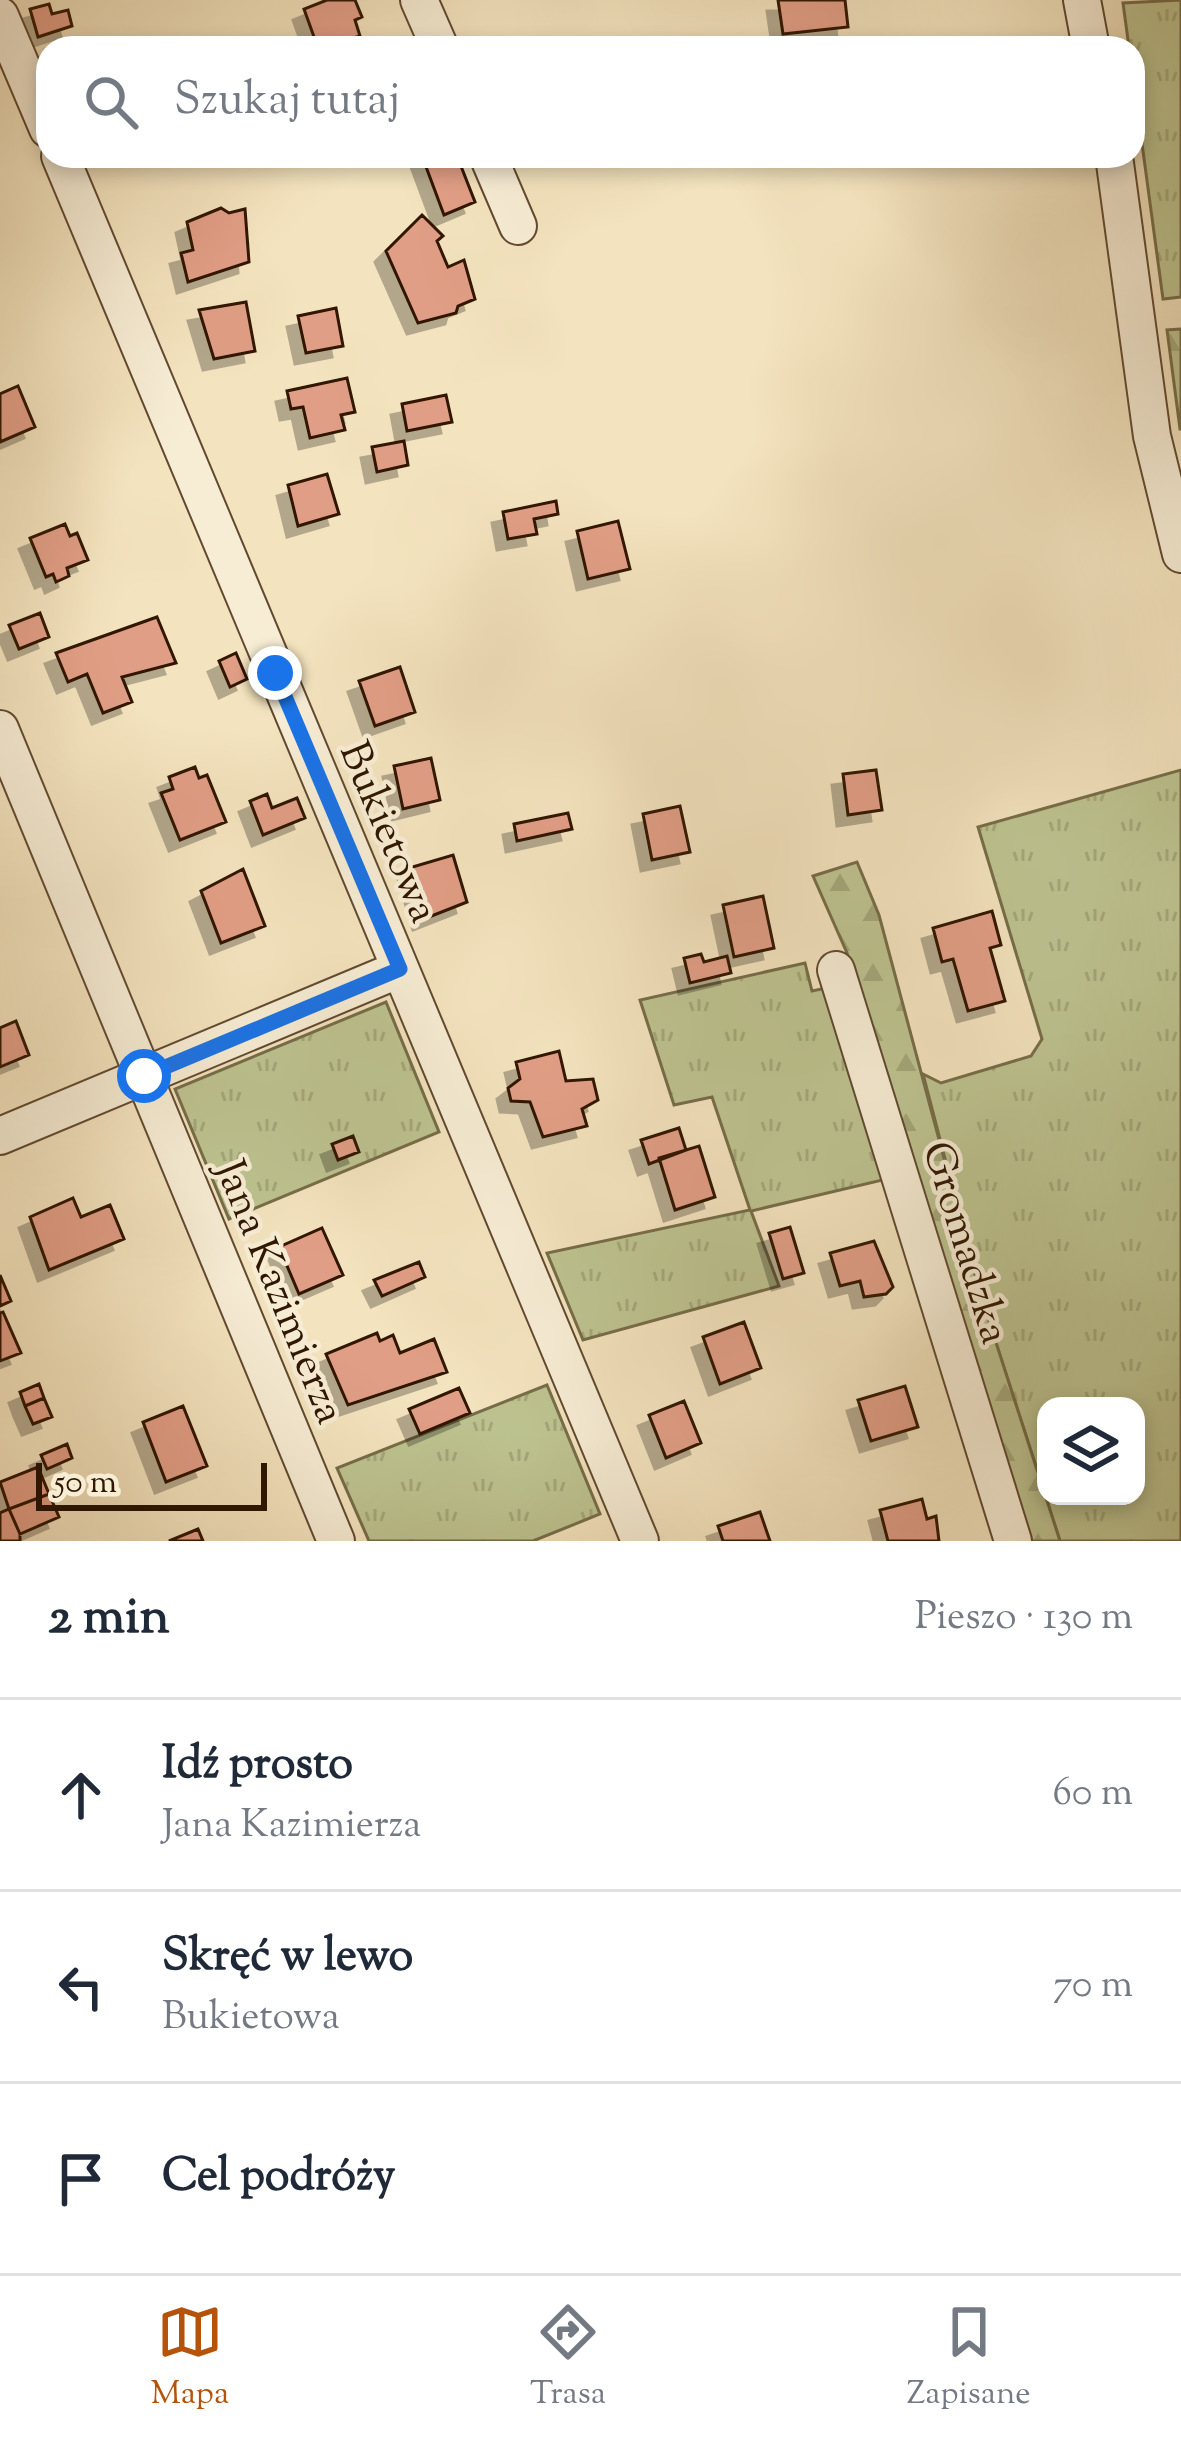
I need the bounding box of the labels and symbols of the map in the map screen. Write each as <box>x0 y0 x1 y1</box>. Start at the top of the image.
route end <box>248 646 302 700</box>
street label: Bukietowa <box>321 733 451 933</box>
route start <box>117 1049 171 1103</box>
street label: Gromadzka <box>904 1135 1022 1352</box>
street label: Jana Kazimierza <box>196 1150 357 1434</box>
scale bar <box>36 1457 267 1510</box>

